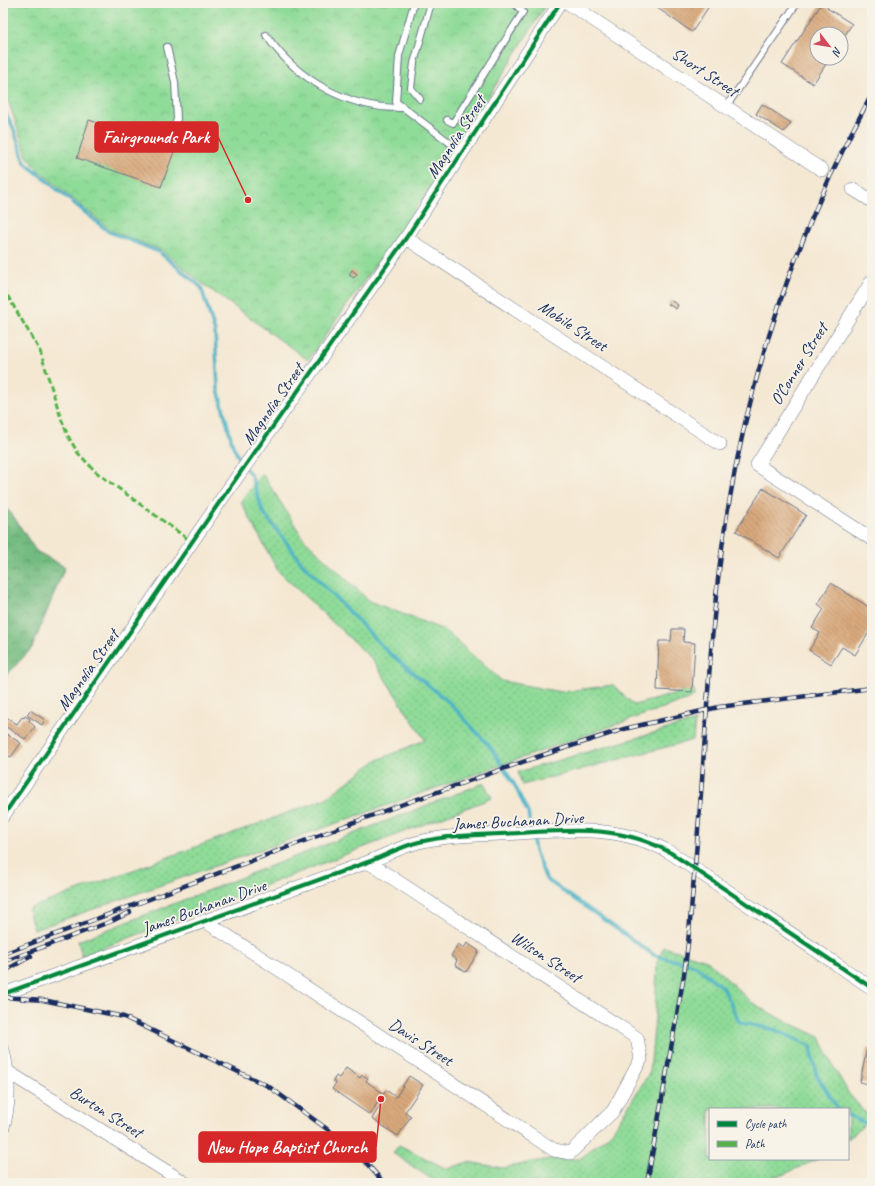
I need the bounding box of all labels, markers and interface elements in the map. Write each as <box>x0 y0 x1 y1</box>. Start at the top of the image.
north arrow <box>809 26 849 66</box>
street label: Short Street <box>668 43 744 103</box>
text: N <box>829 45 845 60</box>
street label: Magnolia Street <box>422 90 492 182</box>
callout: Fairgrounds Park <box>95 122 218 152</box>
text: Fairgrounds Park <box>103 126 211 148</box>
street label: Mobile Street <box>535 296 613 357</box>
street label: O'Conner Street <box>766 317 834 409</box>
street label: Magnolia Street <box>237 358 310 449</box>
street label: Magnolia Street <box>52 624 125 715</box>
street label: James Buchanan Drive <box>451 807 585 835</box>
street label: James Buchanan Drive <box>138 874 270 940</box>
street label: Wilson Street <box>507 927 587 989</box>
street label: Davis Street <box>385 1013 459 1072</box>
street label: Burton Street <box>66 1081 148 1144</box>
legend <box>709 1108 849 1160</box>
text: Cycle path <box>745 1116 787 1132</box>
callout: New Hope Baptist Church <box>199 1132 376 1162</box>
text: New Hope Baptist Church <box>207 1136 369 1158</box>
text: Path <box>745 1136 765 1152</box>

